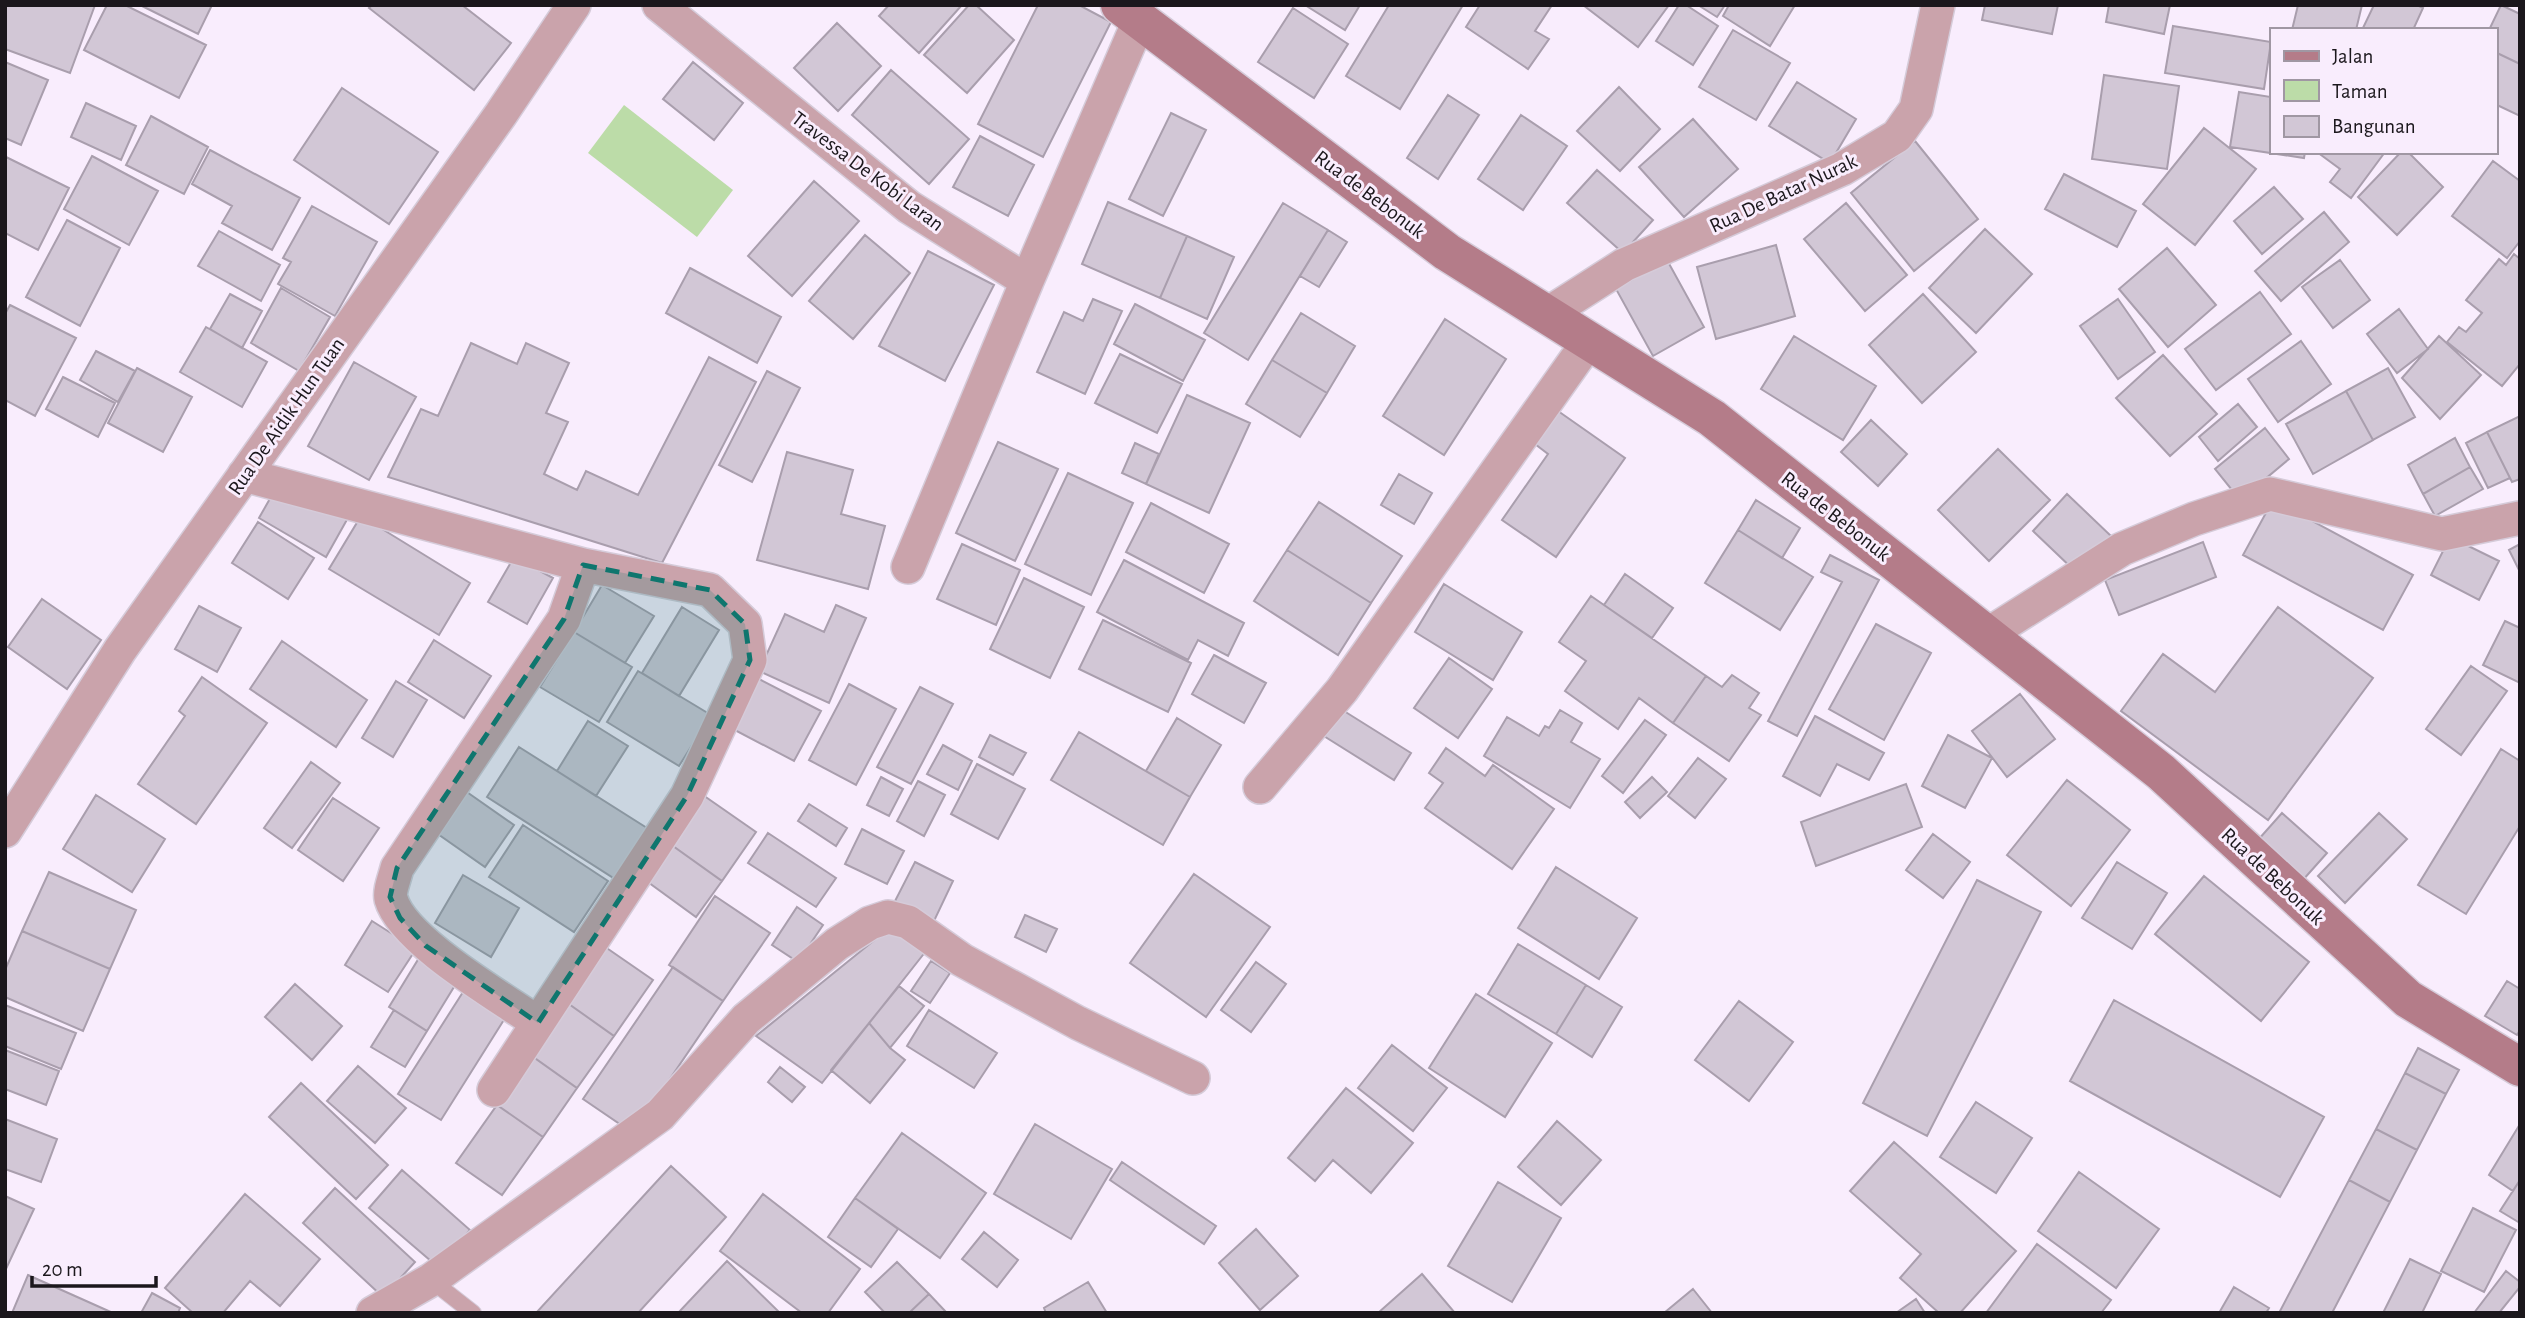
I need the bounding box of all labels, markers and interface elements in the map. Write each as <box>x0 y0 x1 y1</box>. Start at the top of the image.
legend <box>2270 28 2497 154</box>
text: Jalan <box>2332 46 2373 67</box>
text: Taman <box>2332 81 2388 102</box>
street label: Travessa De Kobi Laran <box>788 108 948 235</box>
text: Bangunan <box>2332 116 2416 137</box>
street label: Rua de Bebonuk <box>1311 146 1429 243</box>
street label: Rua De Batar Nurak <box>1706 150 1860 237</box>
street label: Rua De Aidik Hun Tuan <box>224 334 349 499</box>
street label: Rua de Bebonuk <box>1777 468 1894 566</box>
street label: Rua de Bebonuk <box>2217 824 2328 929</box>
scale bar <box>32 1244 156 1288</box>
text: 20 m <box>42 1259 83 1280</box>

